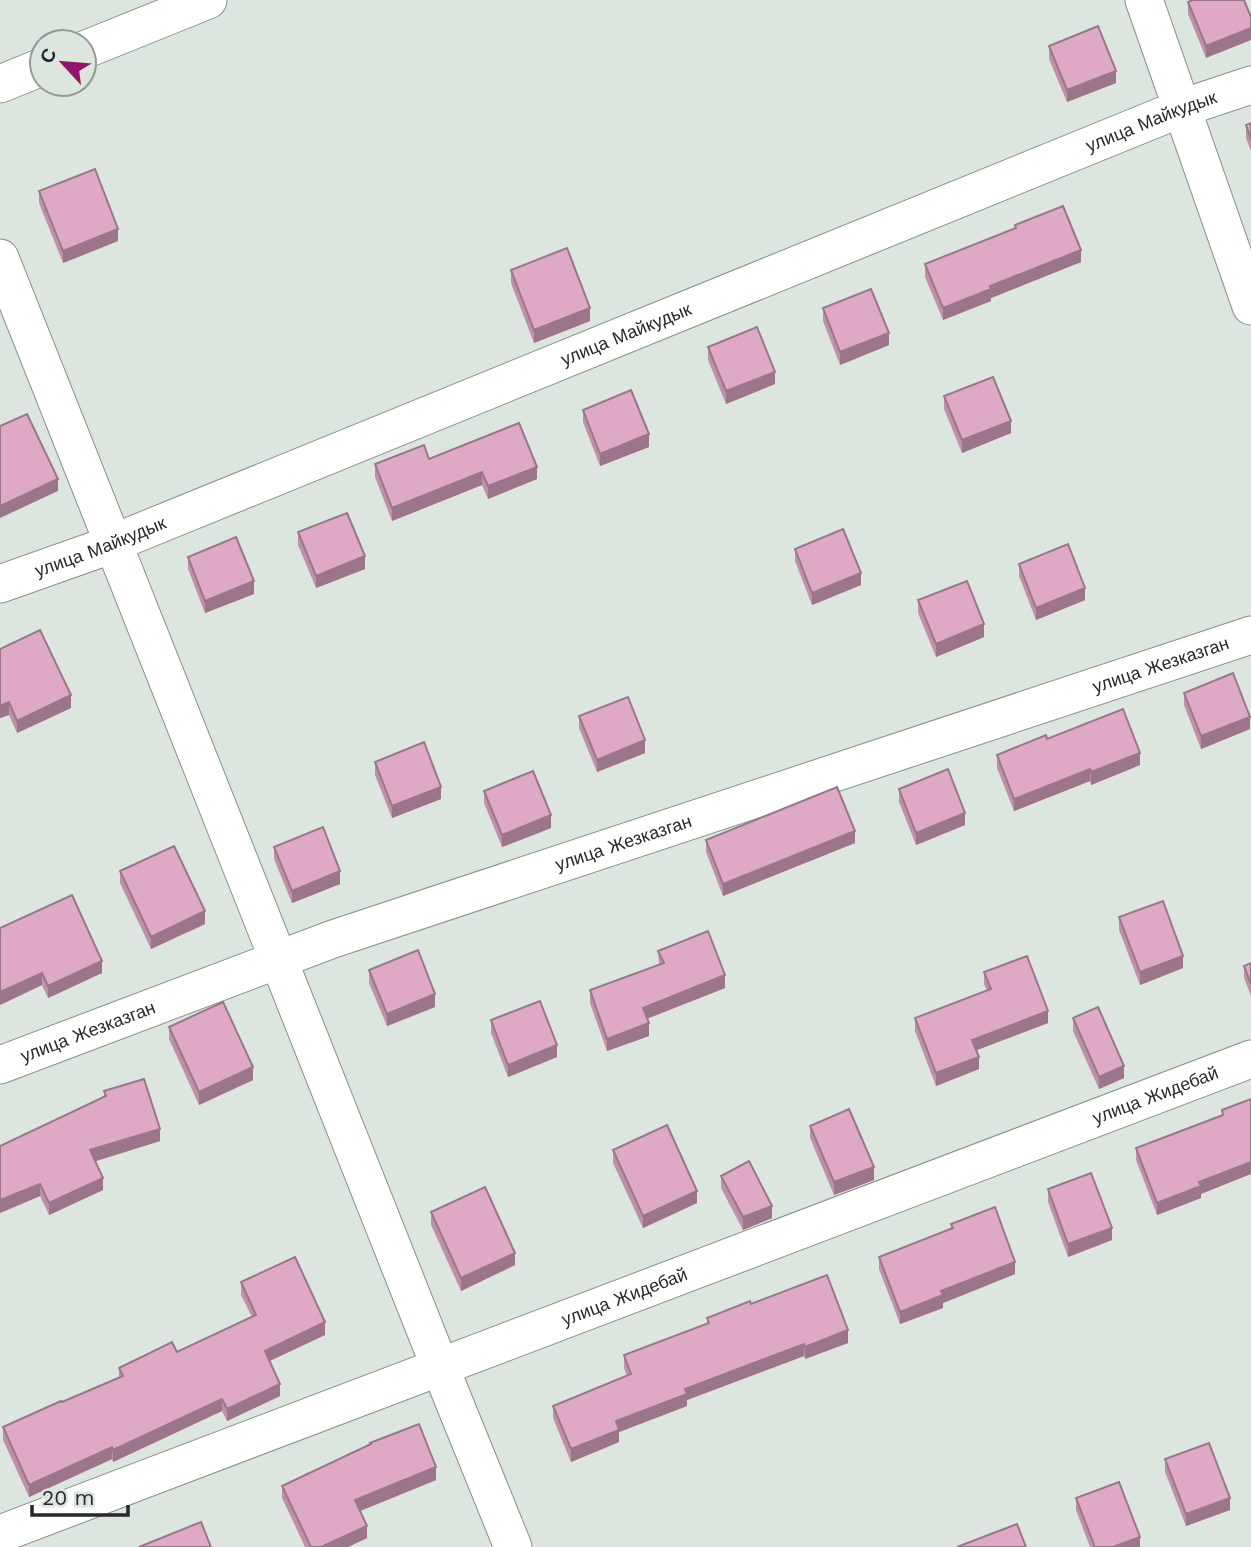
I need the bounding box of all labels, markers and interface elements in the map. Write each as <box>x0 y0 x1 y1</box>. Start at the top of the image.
north arrow <box>28 28 98 98</box>
text: С <box>35 44 62 67</box>
street label: улица Майкудык <box>1083 86 1219 156</box>
street label: улица Майкудык <box>558 298 694 370</box>
street label: улица Майкудык <box>32 512 169 581</box>
street label: улица Жезказган <box>1090 632 1232 697</box>
street label: улица Жезказган <box>552 810 694 875</box>
street label: улица Жезказган <box>17 996 158 1066</box>
street label: улица Жидебай <box>1090 1061 1221 1128</box>
street label: улица Жидебай <box>559 1263 690 1330</box>
scale bar <box>32 1474 128 1518</box>
text: 20 m <box>42 1485 94 1510</box>

